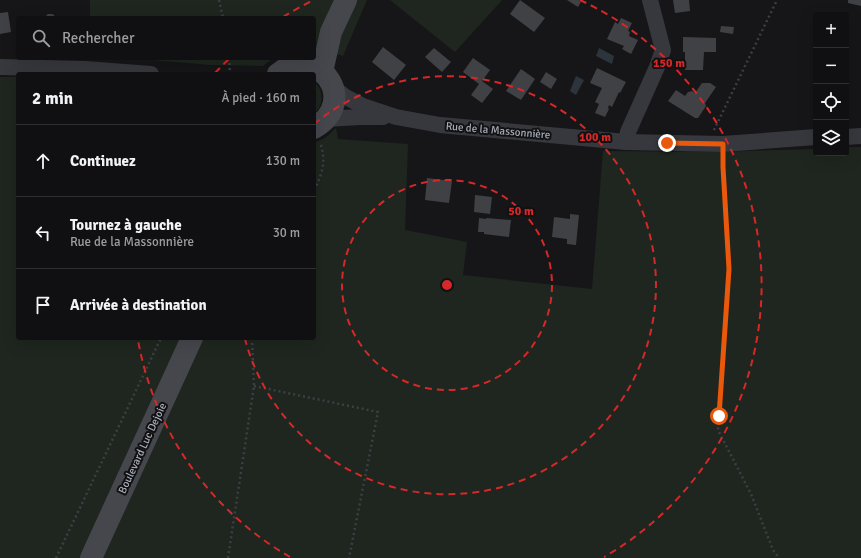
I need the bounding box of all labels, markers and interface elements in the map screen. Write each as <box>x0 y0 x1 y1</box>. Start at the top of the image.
map controls <box>813 12 849 156</box>
button: + <box>813 12 849 48</box>
search box <box>16 16 316 60</box>
icon: search <box>30 27 52 49</box>
text: Rechercher <box>62 29 135 47</box>
button: − <box>813 48 849 84</box>
text: 150 m <box>653 56 685 71</box>
button: locate <box>813 84 849 120</box>
text: 2 min <box>32 88 73 109</box>
text: À pied · 160 m <box>221 90 300 106</box>
street label: Rue de la Massonnière <box>445 119 551 142</box>
button: layers <box>813 120 849 156</box>
text: 100 m <box>579 130 611 145</box>
route end <box>658 134 676 152</box>
icon: ahead <box>32 150 54 172</box>
text: Continuez <box>70 152 136 170</box>
text: 130 m <box>266 153 300 169</box>
text: 50 m <box>508 204 534 219</box>
text: Tournez à gauche <box>70 216 182 234</box>
icon: left <box>32 222 54 244</box>
text: 30 m <box>273 225 300 241</box>
text: Rue de la Massonnière <box>70 234 194 250</box>
centre of rings <box>440 278 454 292</box>
icon: arrive <box>32 294 54 316</box>
text: Arrivée à destination <box>70 296 207 314</box>
street label: Boulevard Luc Dejoie <box>116 401 169 496</box>
route start <box>710 407 728 425</box>

